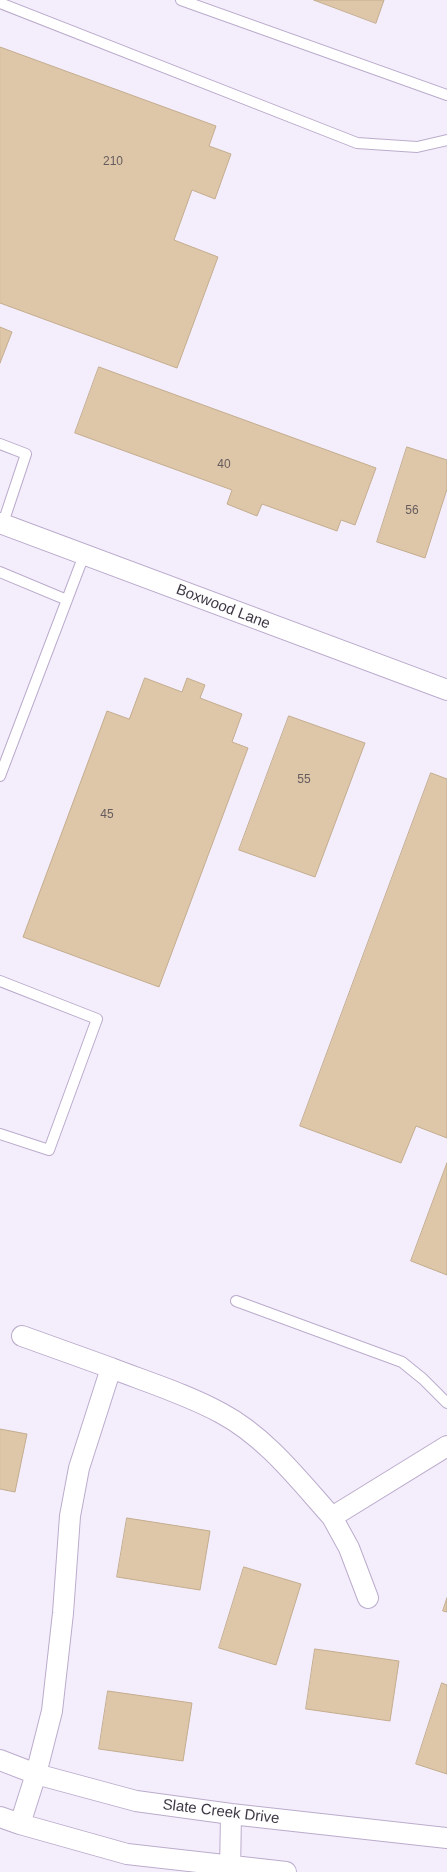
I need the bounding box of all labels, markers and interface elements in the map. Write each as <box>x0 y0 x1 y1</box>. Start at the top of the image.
house number: 210 <box>103 155 123 169</box>
house number: 40 <box>217 458 231 472</box>
house number: 56 <box>405 504 419 518</box>
street label: Boxwood Lane <box>173 581 273 633</box>
house number: 55 <box>297 773 311 787</box>
house number: 45 <box>100 808 114 822</box>
street label: Slate Creek Drive <box>162 1796 280 1828</box>

